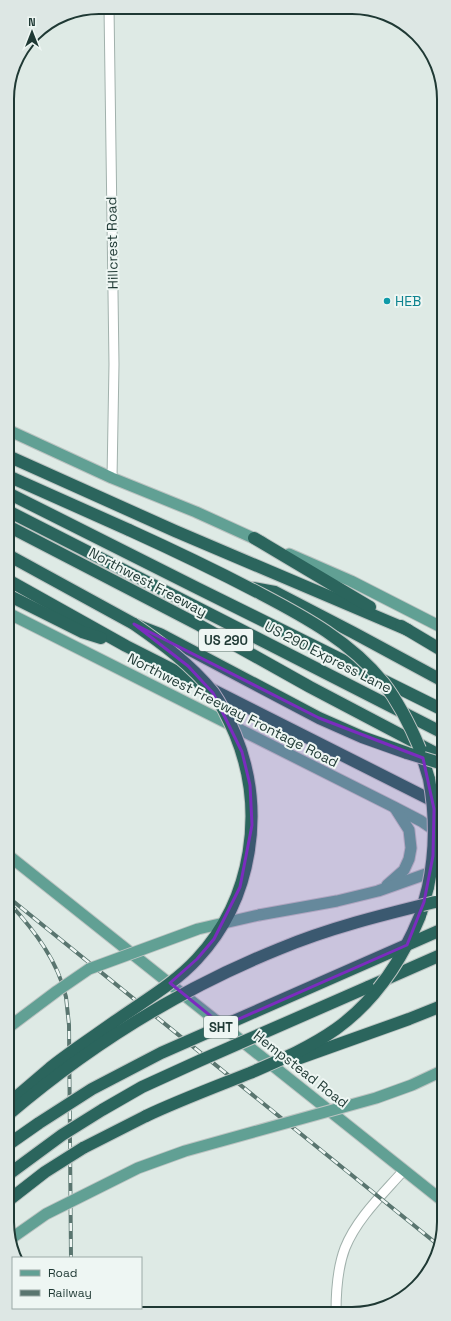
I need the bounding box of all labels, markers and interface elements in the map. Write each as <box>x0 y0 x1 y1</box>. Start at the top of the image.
north arrow <box>12 12 52 52</box>
text: N <box>28 15 36 29</box>
street label: Hillcrest Road <box>102 196 122 290</box>
place label: HEB <box>395 292 421 310</box>
marker: HEB <box>382 296 392 306</box>
street label: Northwest Freeway <box>86 543 210 621</box>
street label: US 290 Express Lane <box>261 617 395 697</box>
road number: US 290 <box>199 629 253 651</box>
street label: Northwest Freeway Frontage Road <box>125 649 341 771</box>
road number: SHT <box>204 1016 238 1038</box>
street label: Hempstead Road <box>250 1026 352 1112</box>
legend <box>12 1257 142 1309</box>
text: Road <box>48 1265 77 1281</box>
text: Railway <box>48 1285 92 1301</box>

